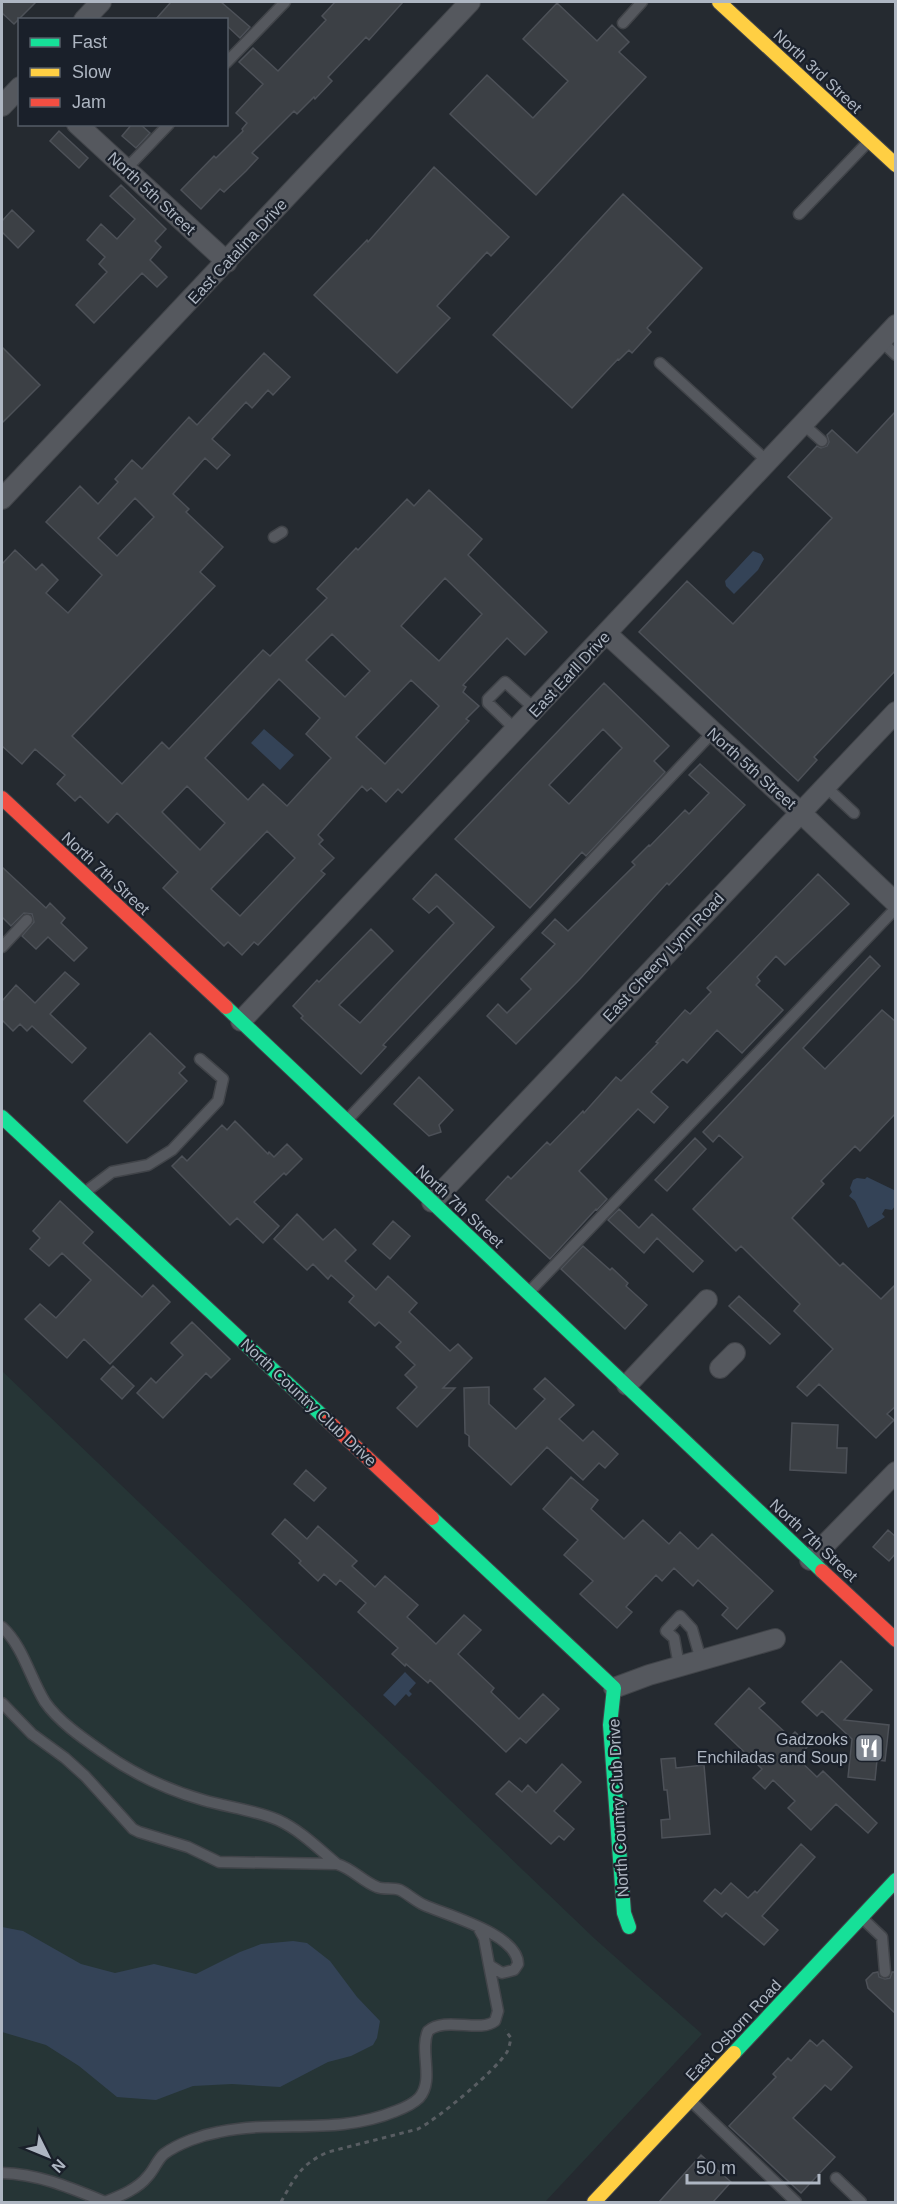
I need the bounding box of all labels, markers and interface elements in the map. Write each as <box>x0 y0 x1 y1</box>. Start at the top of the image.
legend <box>18 18 228 126</box>
street label: North 3rd Street <box>770 26 865 117</box>
text: Fast <box>72 32 107 52</box>
text: Slow <box>72 62 112 82</box>
text: Jam <box>72 92 106 112</box>
street label: North 5th Street <box>105 149 199 238</box>
street label: East Catalina Drive <box>184 195 290 307</box>
street label: East Earll Drive <box>526 628 613 720</box>
street label: North 5th Street <box>704 724 800 813</box>
street label: North 7th Street <box>59 829 153 918</box>
street label: East Cheery Lynn Road <box>599 890 727 1025</box>
street label: North 7th Street <box>413 1162 507 1251</box>
street label: North Country Club Drive <box>238 1335 380 1470</box>
street label: North 7th Street <box>767 1496 861 1585</box>
street label: North Country Club Drive <box>605 1718 632 1898</box>
place label: Gadzooks Enchiladas and Soup <box>697 1731 848 1766</box>
restaurant icon: Gadzooks Enchiladas and Soup <box>853 1732 885 1764</box>
street label: East Osborn Road <box>682 1976 784 2084</box>
north arrow <box>18 2126 78 2186</box>
scale bar <box>687 2147 819 2185</box>
text: N <box>48 2156 69 2176</box>
text: 50 m <box>696 2158 736 2178</box>

